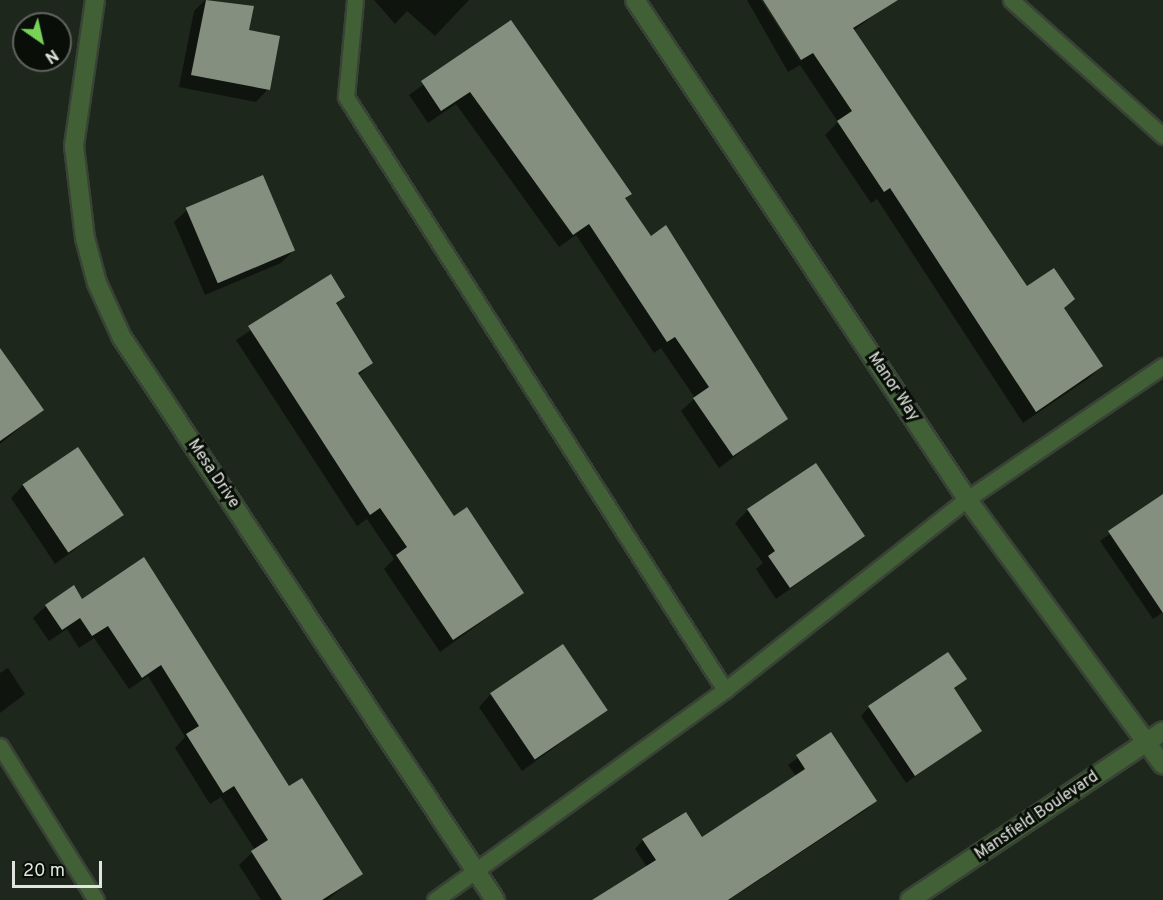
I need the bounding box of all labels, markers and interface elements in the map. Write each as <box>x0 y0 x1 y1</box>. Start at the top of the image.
north arrow <box>12 12 72 72</box>
text: N <box>41 44 61 67</box>
street label: Manor Way <box>863 349 923 425</box>
street label: Mesa Drive <box>183 436 243 512</box>
street label: Mansfield Boulevard <box>972 768 1102 864</box>
scale bar <box>15 849 105 887</box>
text: 20 m <box>23 860 65 883</box>

